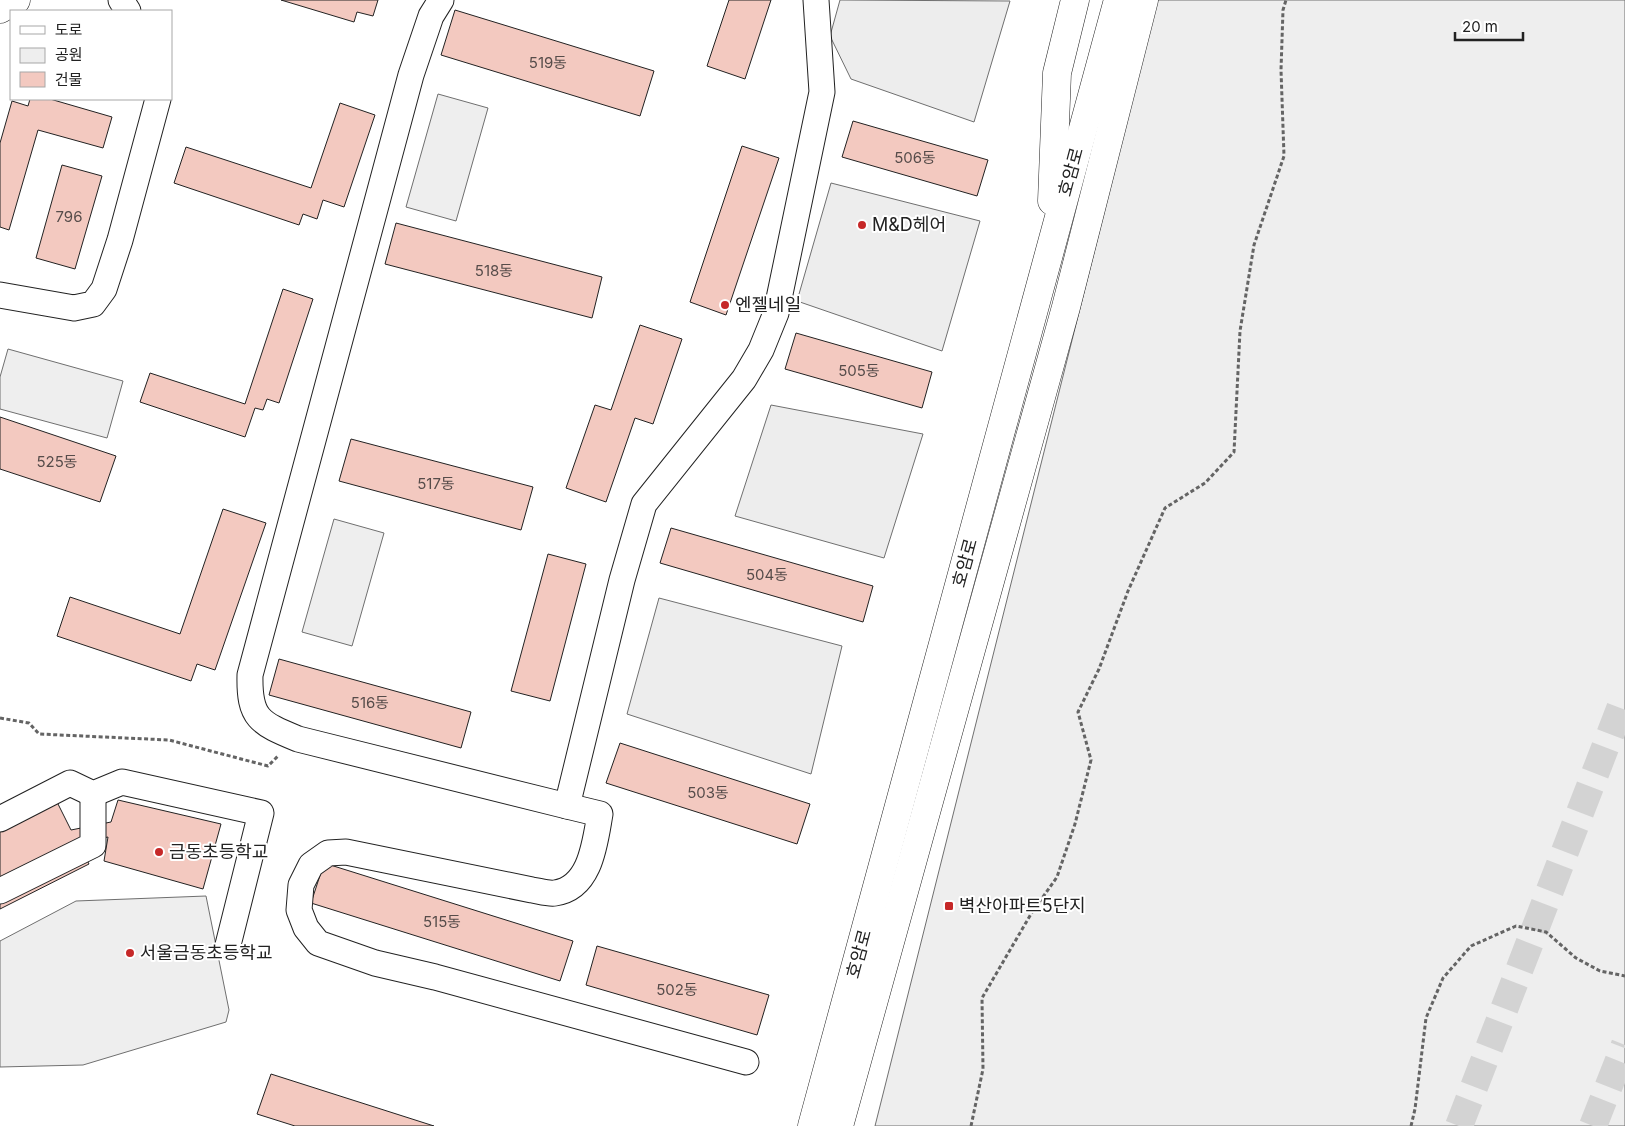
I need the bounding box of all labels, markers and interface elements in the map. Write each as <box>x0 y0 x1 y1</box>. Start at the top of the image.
legend <box>10 10 172 100</box>
scale bar <box>1455 10 1522 42</box>
text: 20 m <box>1462 17 1498 36</box>
text: 도로 <box>55 20 83 39</box>
text: 공원 <box>55 45 83 64</box>
house number: 519동 <box>529 53 567 72</box>
text: 건물 <box>55 70 83 89</box>
street label: 호암로 <box>1054 145 1087 199</box>
house number: 506동 <box>894 148 936 167</box>
house number: 796 <box>56 207 82 226</box>
place label: M&D헤어 <box>872 214 946 235</box>
marker: M&D헤어 <box>856 219 868 231</box>
house number: 518동 <box>475 261 513 280</box>
place label: 엔젤네일 <box>735 294 801 315</box>
marker: 엔젤네일 <box>719 299 731 311</box>
house number: 505동 <box>838 361 880 380</box>
house number: 525동 <box>36 452 78 471</box>
house number: 517동 <box>417 474 455 493</box>
street label: 호암로 <box>948 536 981 590</box>
house number: 504동 <box>746 565 788 584</box>
house number: 516동 <box>351 693 389 712</box>
house number: 503동 <box>687 783 729 802</box>
place label: 금동초등학교 <box>169 841 268 862</box>
marker: 금동초등학교 <box>153 846 165 858</box>
place label: 벽산아파트5단지 <box>959 895 1086 916</box>
marker: 벽산아파트5단지 <box>943 900 955 912</box>
house number: 515동 <box>423 912 461 931</box>
street label: 호암로 <box>842 927 875 981</box>
place label: 서울금동초등학교 <box>140 942 272 963</box>
marker: 서울금동초등학교 <box>124 947 136 959</box>
house number: 502동 <box>656 980 698 999</box>

